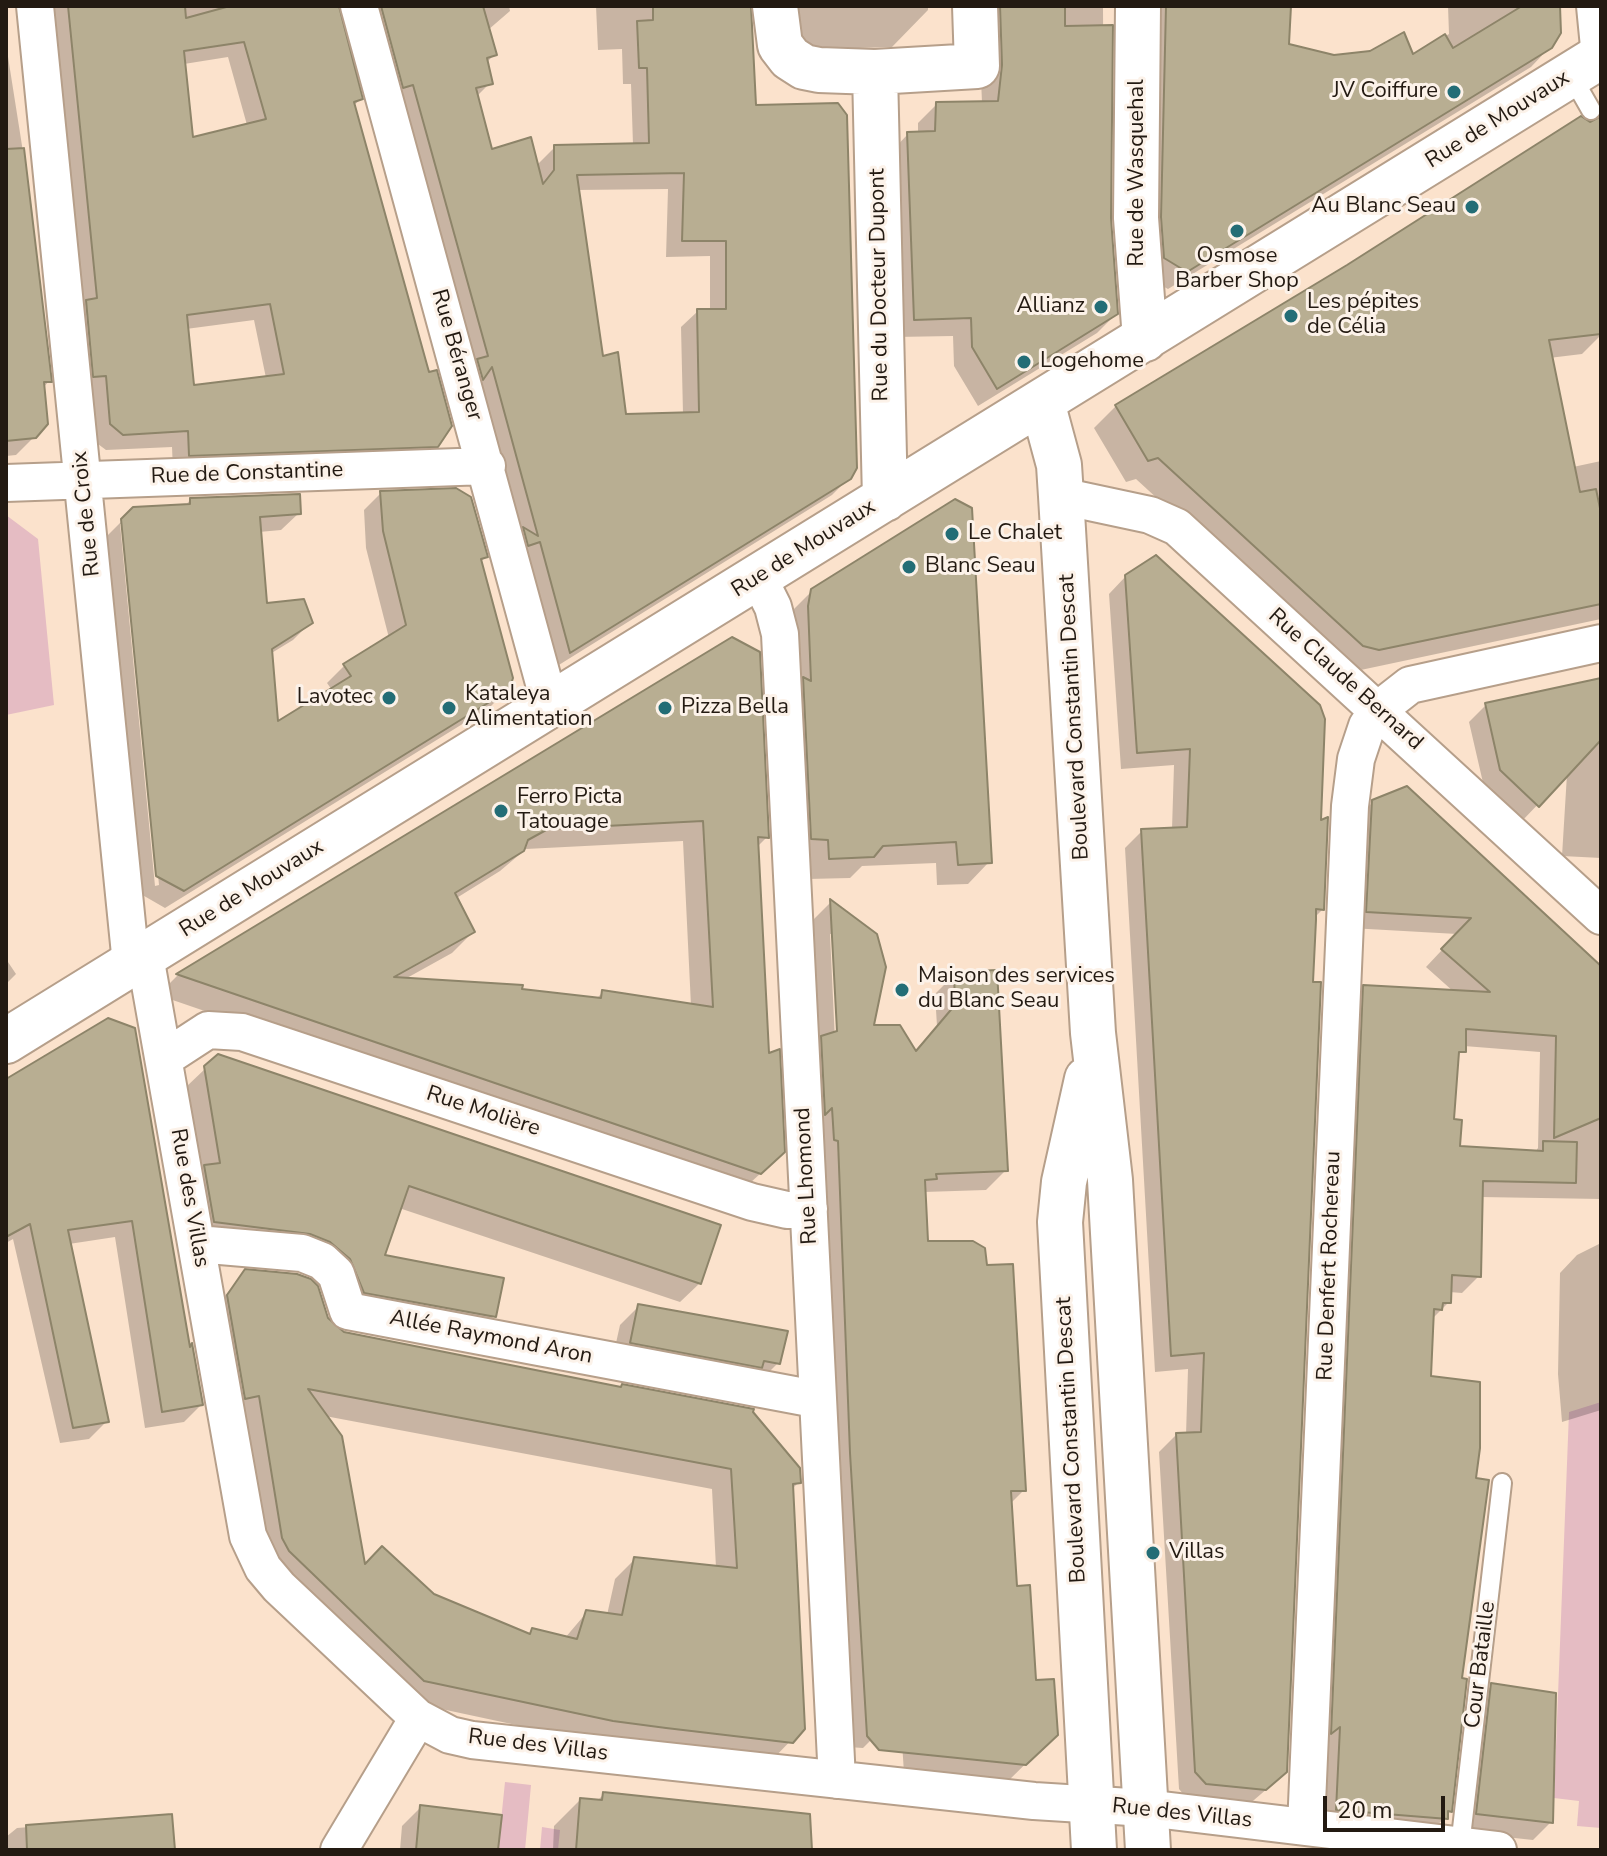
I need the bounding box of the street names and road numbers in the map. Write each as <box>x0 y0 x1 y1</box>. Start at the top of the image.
street label: Rue de Mouvaux <box>1421 65 1575 175</box>
street label: Rue de Wasquehal <box>1125 79 1151 267</box>
street label: Rue du Docteur Dupont <box>865 168 895 402</box>
street label: Rue Béranger <box>425 286 487 424</box>
street label: Rue de Croix <box>67 450 107 578</box>
street label: Rue de Constantine <box>150 457 344 491</box>
street label: Rue de Mouvaux <box>727 494 881 604</box>
street label: Boulevard Constantin Descat <box>1054 573 1096 861</box>
street label: Rue Claude Bernard <box>1262 604 1428 756</box>
street label: Rue de Mouvaux <box>175 834 329 944</box>
street label: Rue Molière <box>423 1081 543 1143</box>
street label: Rue Lhomond <box>790 1107 824 1245</box>
street label: Rue des Villas <box>164 1126 214 1270</box>
street label: Rue Denfert Rochereau <box>1313 1151 1347 1381</box>
street label: Boulevard Constantin Descat <box>1051 1296 1093 1584</box>
street label: Allée Raymond Aron <box>387 1305 595 1371</box>
street label: Cour Bataille <box>1460 1600 1502 1730</box>
street label: Rue des Villas <box>467 1724 609 1768</box>
street label: Rue des Villas <box>1111 1794 1253 1834</box>

